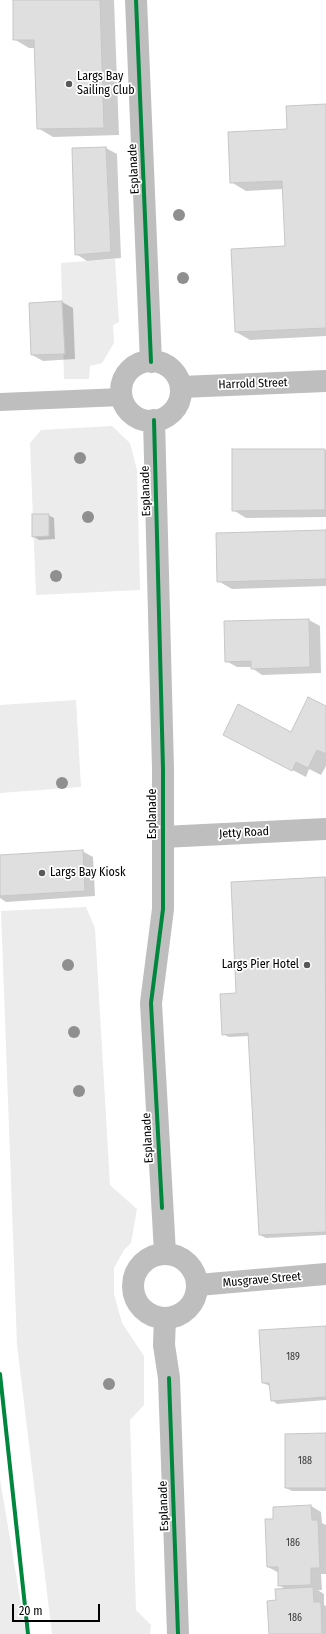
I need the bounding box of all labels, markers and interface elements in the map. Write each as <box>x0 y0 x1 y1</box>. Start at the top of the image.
place label: Largs Bay Sailing Club <box>77 70 135 98</box>
marker: Largs Bay Sailing Club <box>64 79 74 89</box>
street label: Esplanade <box>125 143 143 195</box>
street label: Harrold Street <box>218 376 288 392</box>
street label: Esplanade <box>138 465 154 517</box>
street label: Esplanade <box>146 789 160 839</box>
street label: Jetty Road <box>219 824 269 842</box>
place label: Largs Bay Kiosk <box>50 866 125 880</box>
marker: Largs Bay Kiosk <box>37 868 47 878</box>
place label: Largs Pier Hotel <box>222 958 299 972</box>
marker: Largs Pier Hotel <box>302 960 312 970</box>
street label: Esplanade <box>139 1112 157 1164</box>
street label: Musgrave Street <box>222 1269 302 1291</box>
house number: 189 <box>286 1351 300 1363</box>
house number: 188 <box>298 1455 312 1467</box>
street label: Esplanade <box>156 1480 172 1532</box>
house number: 186 <box>286 1537 300 1549</box>
scale bar <box>14 1596 102 1622</box>
text: 20 m <box>19 1604 43 1618</box>
house number: 186 <box>288 1612 302 1624</box>

